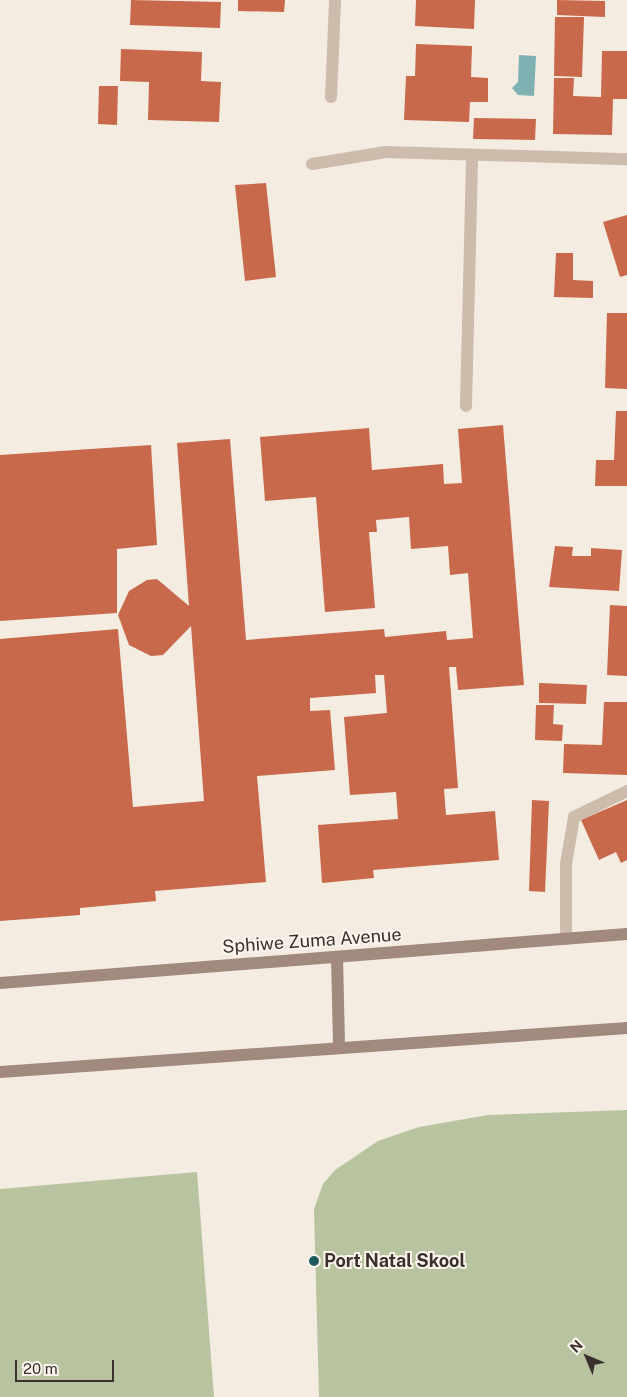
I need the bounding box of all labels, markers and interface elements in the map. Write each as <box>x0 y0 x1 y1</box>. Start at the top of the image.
street label: Sphiwe Zuma Avenue <box>222 924 402 958</box>
place label: Port Natal Skool <box>324 1250 465 1272</box>
marker: Port Natal Skool <box>308 1255 320 1267</box>
north arrow <box>562 1332 612 1382</box>
text: N <box>567 1337 586 1356</box>
scale bar <box>18 1350 116 1382</box>
text: 20 m <box>23 1360 58 1377</box>

